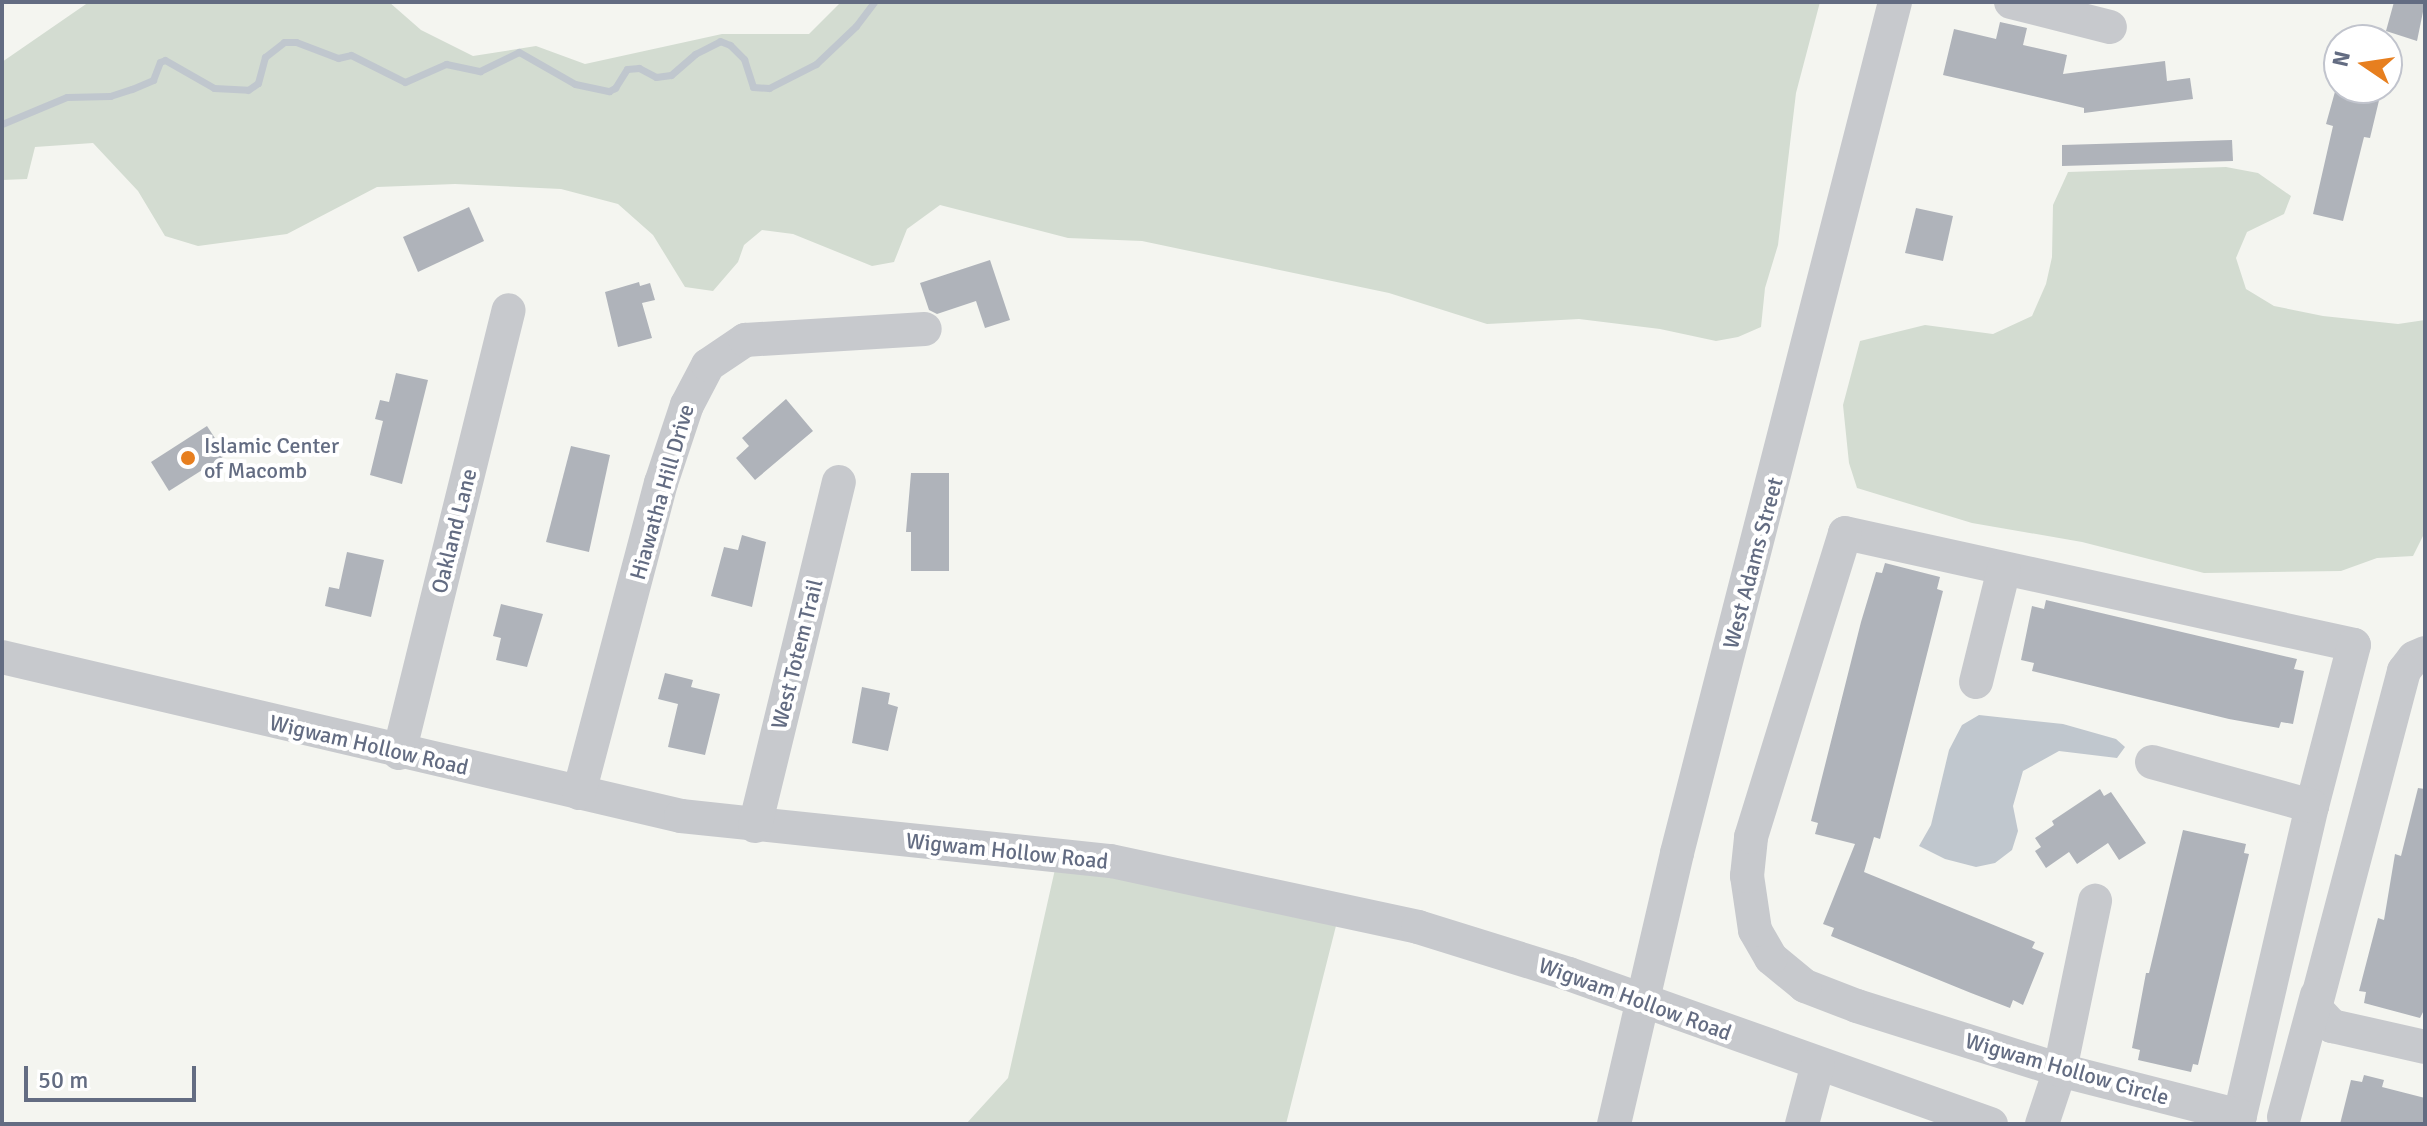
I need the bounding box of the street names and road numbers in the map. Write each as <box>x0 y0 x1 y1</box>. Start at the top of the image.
street label: Hiawatha Hill Drive <box>624 401 700 583</box>
street label: Oakland Lane <box>426 466 482 596</box>
street label: West Adams Street <box>1717 474 1789 652</box>
street label: West Totem Trail <box>766 576 828 732</box>
street label: Wigwam Hollow Road <box>267 709 471 781</box>
street label: Wigwam Hollow Road <box>905 827 1109 875</box>
street label: Wigwam Hollow Road <box>1535 952 1735 1046</box>
street label: Wigwam Hollow Circle <box>1962 1027 2172 1111</box>

